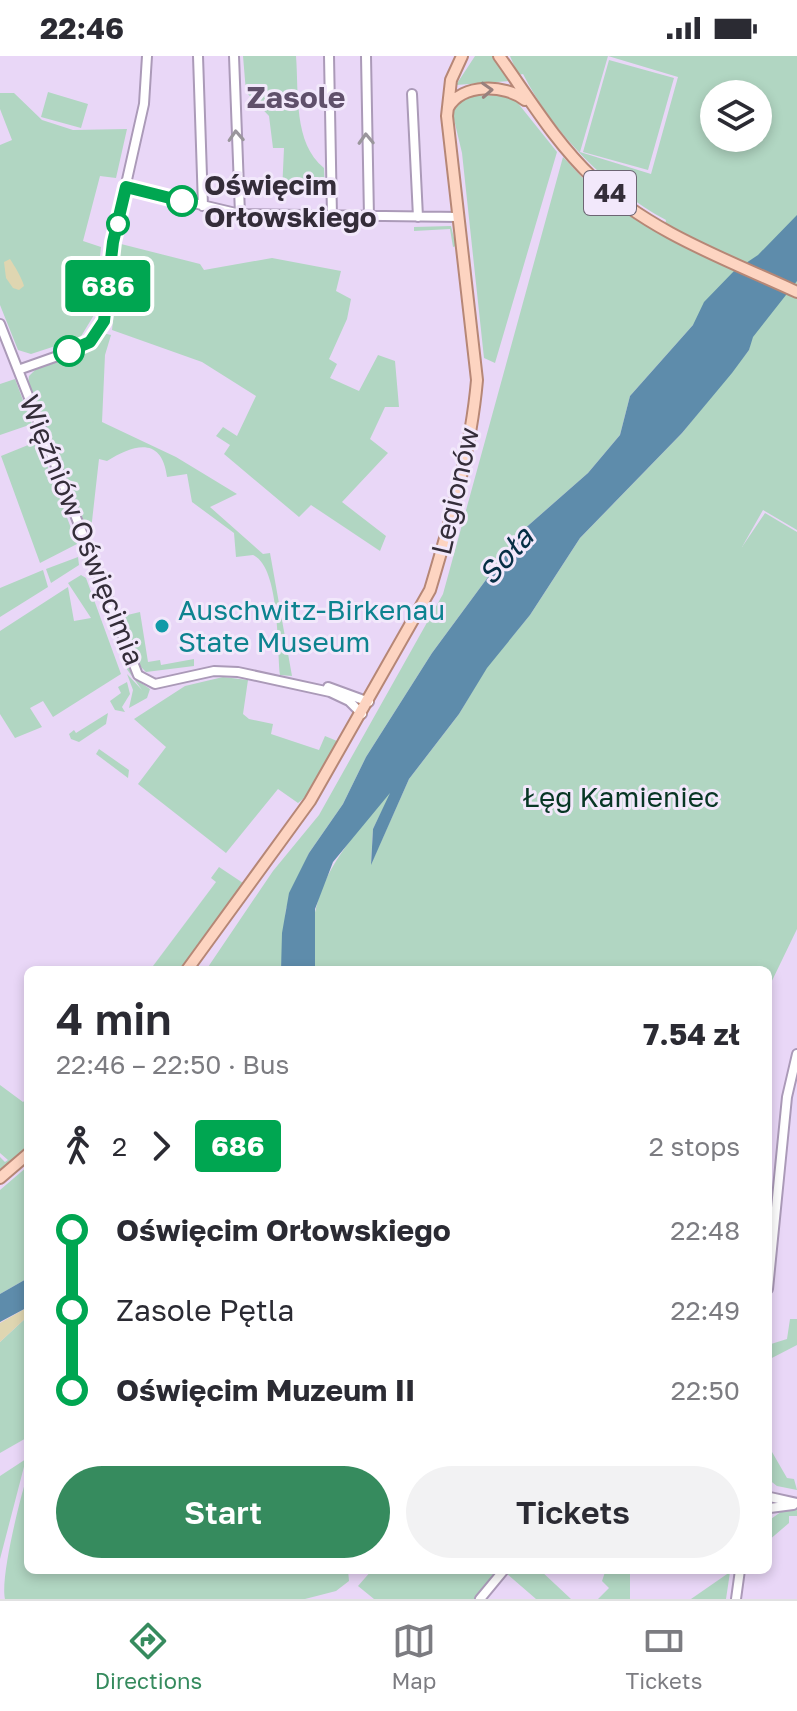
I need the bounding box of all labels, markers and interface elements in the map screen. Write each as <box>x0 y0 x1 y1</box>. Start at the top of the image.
text: 22:46 <box>40 10 124 46</box>
district label: Zasole <box>247 79 345 115</box>
map controls <box>700 80 772 152</box>
button: layers <box>700 80 772 152</box>
one-way arrow <box>481 82 494 99</box>
one-way arrow <box>228 129 245 142</box>
one-way arrow <box>357 132 374 145</box>
place label: Oświęcim Orłowskiego <box>204 168 377 233</box>
road number: 44 <box>584 171 636 215</box>
marker: Oświęcim Orłowskiego <box>167 186 197 216</box>
unlabelled marker <box>107 213 129 235</box>
line badge: 686 <box>62 260 154 312</box>
text: 686 <box>81 269 135 302</box>
unlabelled marker <box>54 336 84 366</box>
street label: Więźniów Oświęcimia <box>13 390 152 670</box>
street label: Legionów <box>424 424 485 558</box>
water label: Soła <box>470 518 541 591</box>
place label: Auschwitz-Birkenau State Museum <box>178 593 445 658</box>
marker: Auschwitz-Birkenau State Museum <box>153 617 171 635</box>
park label: Łęg Kamieniec <box>523 780 719 813</box>
text: 4 min <box>56 992 172 1045</box>
text: 7.54 zł <box>643 1016 740 1052</box>
text: 22:46 – 22:50 · Bus <box>56 1049 289 1080</box>
icon: walk <box>56 1124 100 1168</box>
icon: forward <box>139 1124 183 1168</box>
text: 686 <box>211 1129 265 1162</box>
text: 2 <box>112 1131 127 1162</box>
text: 2 stops <box>649 1131 740 1162</box>
text: Oświęcim Orłowskiego <box>116 1212 451 1248</box>
text: 22:48 <box>670 1215 740 1246</box>
text: Zasole Pętla <box>116 1292 294 1328</box>
text: 22:49 <box>670 1295 740 1326</box>
text: Oświęcim Muzeum II <box>116 1372 415 1408</box>
text: 22:50 <box>671 1375 740 1406</box>
button: Start <box>56 1466 390 1558</box>
button: Tickets <box>406 1466 740 1558</box>
tab: Directions <box>95 1619 202 1694</box>
tab: Map <box>391 1619 436 1694</box>
tab: Tickets <box>626 1619 702 1694</box>

